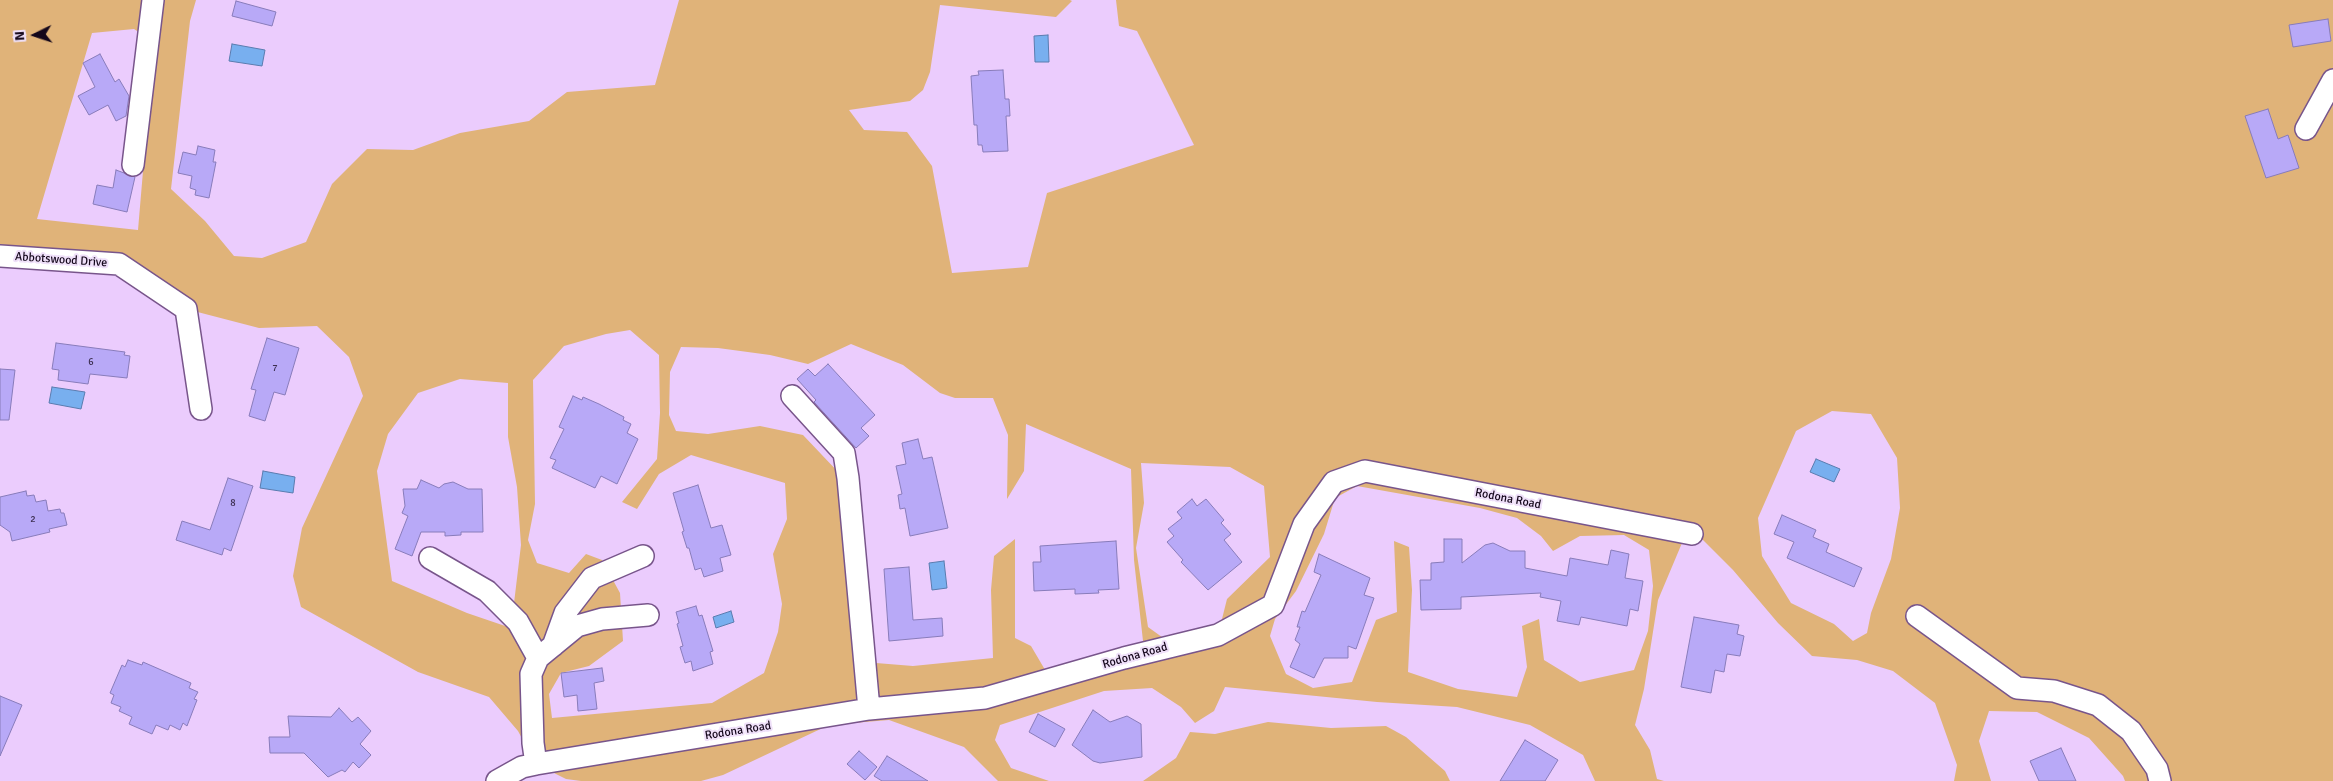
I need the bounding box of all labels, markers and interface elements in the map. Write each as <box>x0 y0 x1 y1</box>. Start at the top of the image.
north arrow <box>10 10 60 60</box>
text: N <box>11 31 28 42</box>
street label: Abbotswood Drive <box>14 250 108 270</box>
house number: 6 <box>88 356 94 368</box>
house number: 7 <box>272 362 278 374</box>
street label: Rodona Road <box>1474 486 1542 512</box>
house number: 8 <box>230 497 236 509</box>
house number: 2 <box>30 513 36 525</box>
street label: Rodona Road <box>1101 640 1169 672</box>
street label: Rodona Road <box>704 719 772 743</box>

